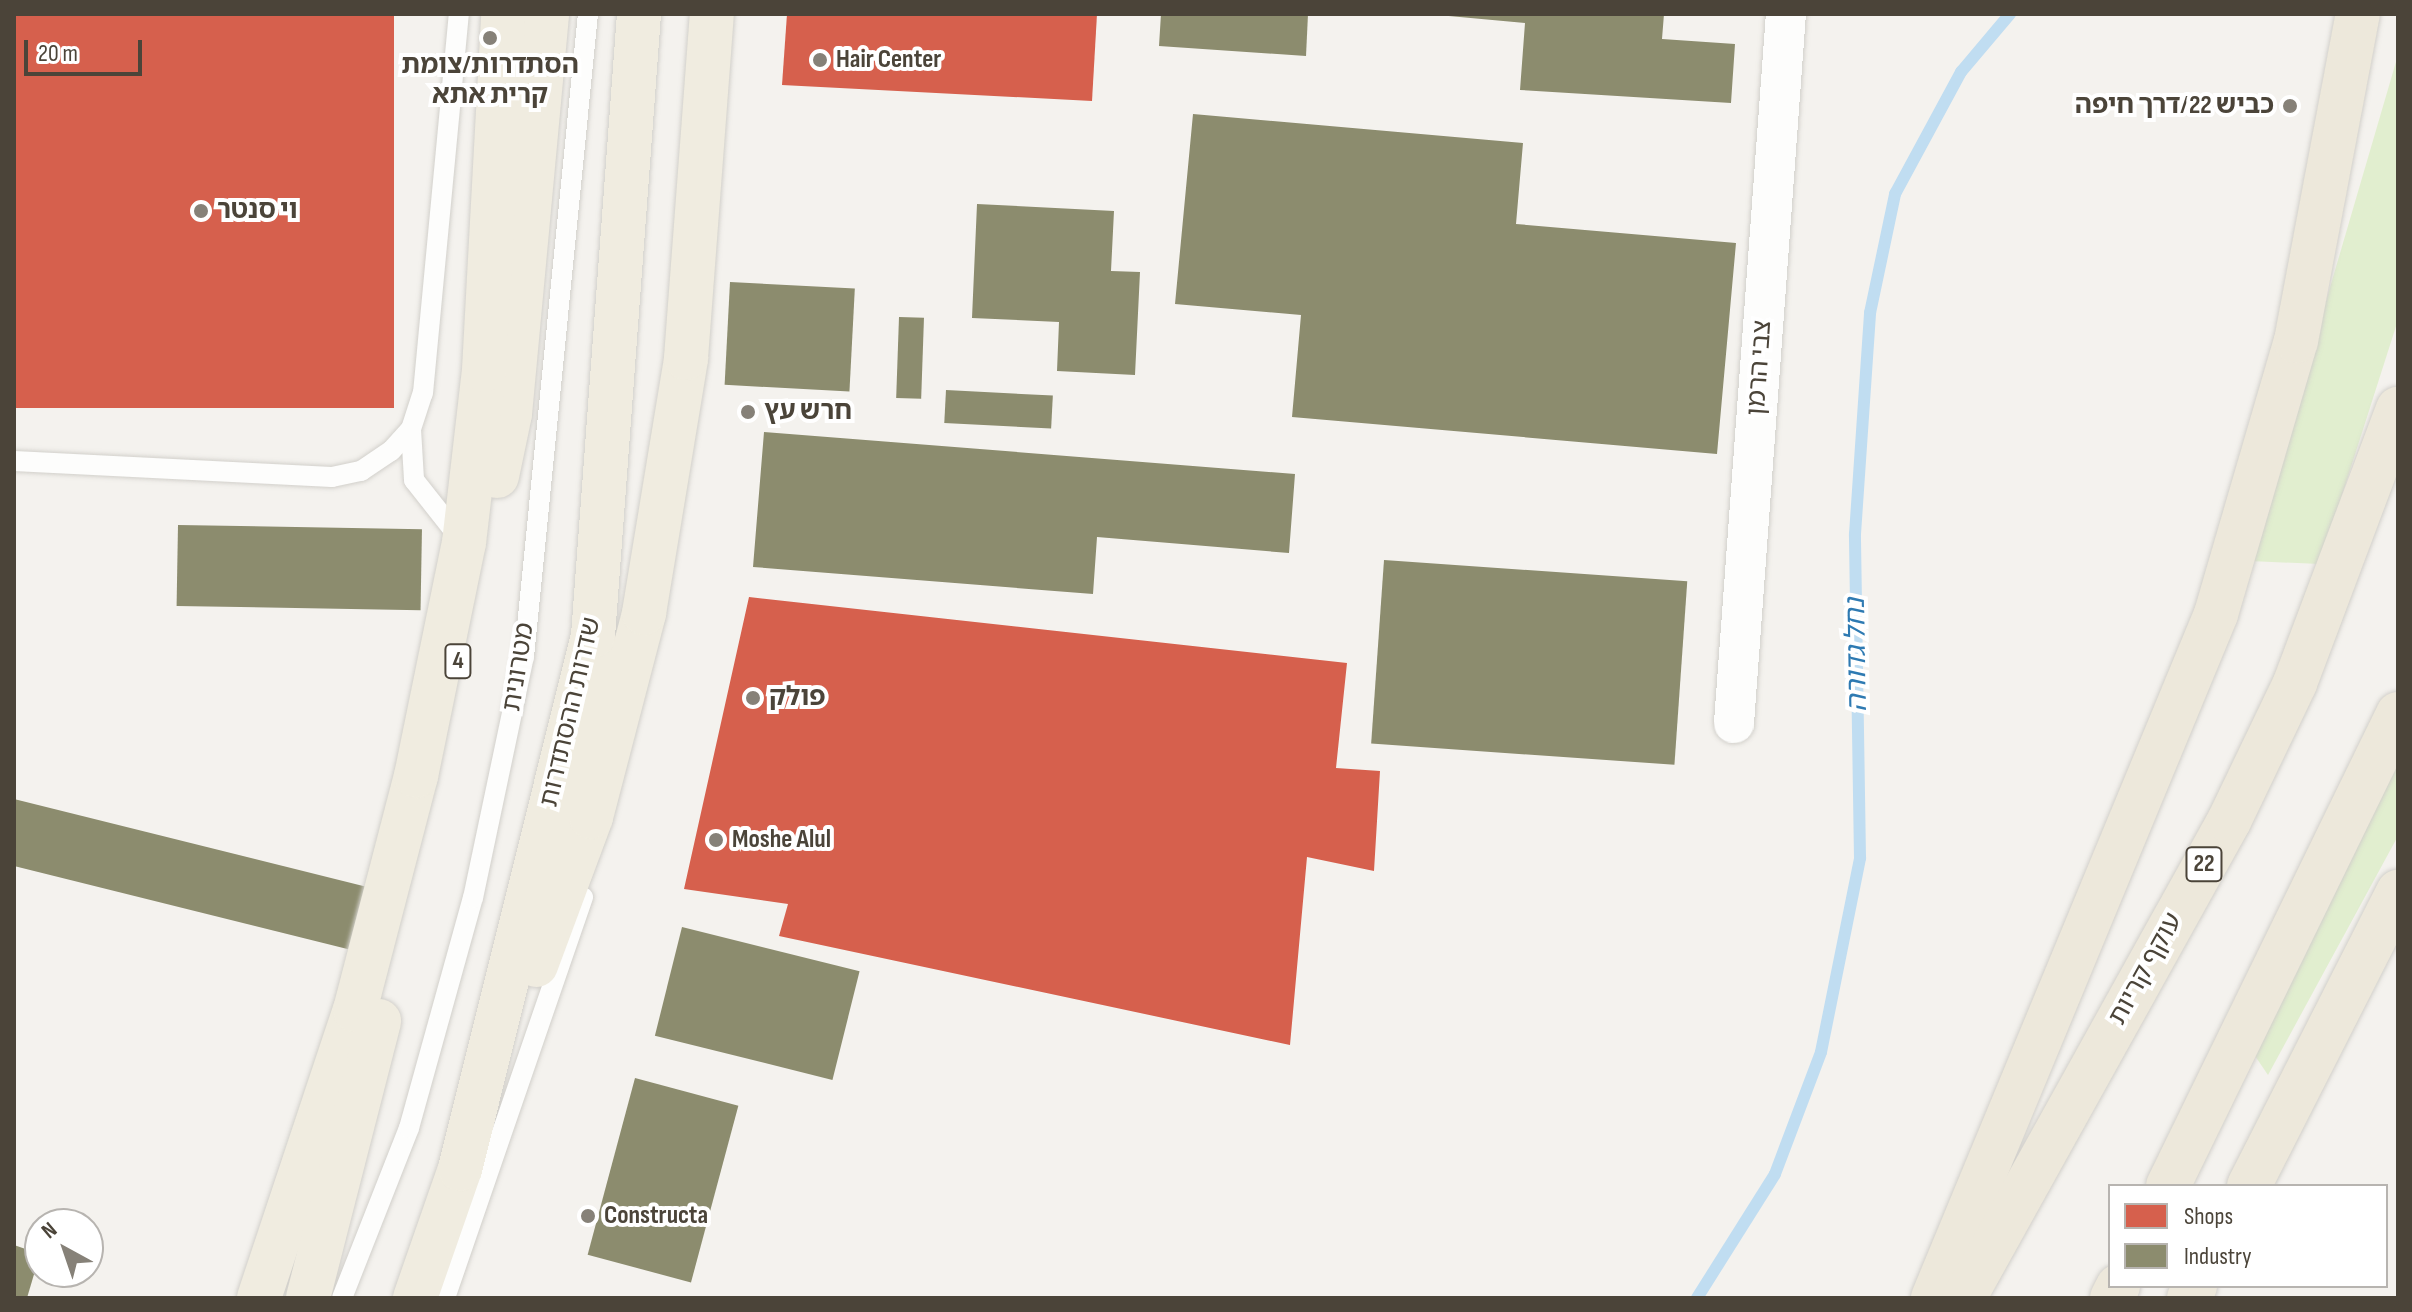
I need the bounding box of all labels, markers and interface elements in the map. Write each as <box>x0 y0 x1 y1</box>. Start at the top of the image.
scale bar <box>28 24 146 74</box>
marker: הסתדרות/צומת קרית אתא <box>481 29 499 47</box>
text: 20 m <box>38 39 78 68</box>
place label: Hair Center <box>836 44 941 76</box>
place label: הסתדרות/צומת קרית אתא <box>401 50 579 112</box>
marker: Hair Center <box>811 51 829 69</box>
place label: כביש 22/דרך חיפה <box>2075 90 2274 122</box>
marker: כביש 22/דרך חיפה <box>2281 97 2299 115</box>
place label: וי סנטר <box>217 195 297 227</box>
marker: וי סנטר <box>192 202 210 220</box>
street label: צבי הרמן <box>1741 319 1779 417</box>
place label: חרש עץ <box>764 396 852 428</box>
marker: חרש עץ <box>739 403 757 421</box>
water label: נחל גדורה <box>1839 598 1875 712</box>
street label: שדרות ההסתדרות <box>534 614 608 810</box>
street label: מטרונית <box>497 621 541 713</box>
road number: 4 <box>444 641 472 681</box>
place label: פולק <box>769 682 826 714</box>
marker: פולק <box>744 689 762 707</box>
place label: Moshe Alul <box>732 824 831 856</box>
marker: Moshe Alul <box>707 831 725 849</box>
road number: 22 <box>2184 844 2224 884</box>
street label: עוקף קריות <box>2103 908 2189 1030</box>
legend <box>2108 1184 2388 1288</box>
place label: Constructa <box>604 1200 708 1232</box>
text: Shops <box>2184 1202 2233 1231</box>
marker: Constructa <box>579 1207 597 1225</box>
north arrow <box>24 1208 104 1288</box>
text: N <box>36 1217 63 1245</box>
text: Industry <box>2184 1242 2251 1271</box>

